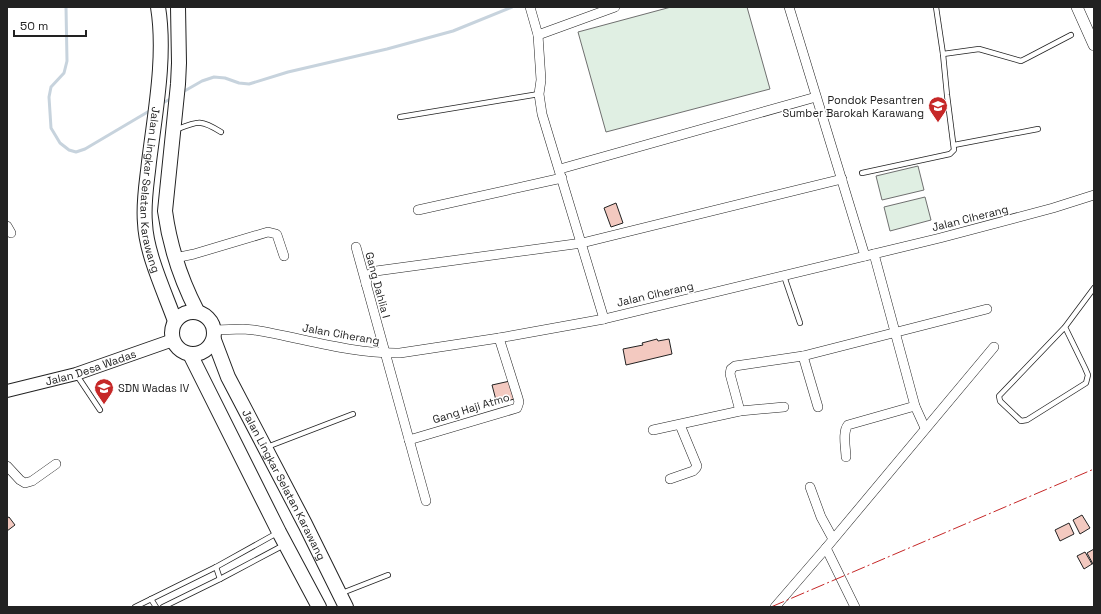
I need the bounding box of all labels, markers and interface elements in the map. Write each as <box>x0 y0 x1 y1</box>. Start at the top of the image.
scale bar <box>14 12 86 38</box>
text: 50 m <box>20 18 48 34</box>
place label: Pondok Pesantren Sumber Barokah Karawang <box>782 93 924 120</box>
school or university icon: Pondok Pesantren Sumber Barokah Karawang <box>927 95 949 123</box>
street label: Jalan Lingkar Selatan Karawang <box>137 106 163 275</box>
street label: Jalan Ciherang <box>930 202 1010 234</box>
street label: Gang Dahlia I <box>362 250 394 320</box>
street label: Jalan Ciherang <box>615 278 695 310</box>
street label: Jalan Ciherang <box>301 320 381 348</box>
street label: Jalan Desa Wadas <box>44 346 138 388</box>
school or university icon: SDN Wadas IV <box>93 377 115 405</box>
place label: SDN Wadas IV <box>118 381 189 395</box>
street label: Gang Haji Atmo <box>431 390 511 426</box>
street label: Jalan Lingkar Selatan Karawang <box>239 407 329 562</box>

